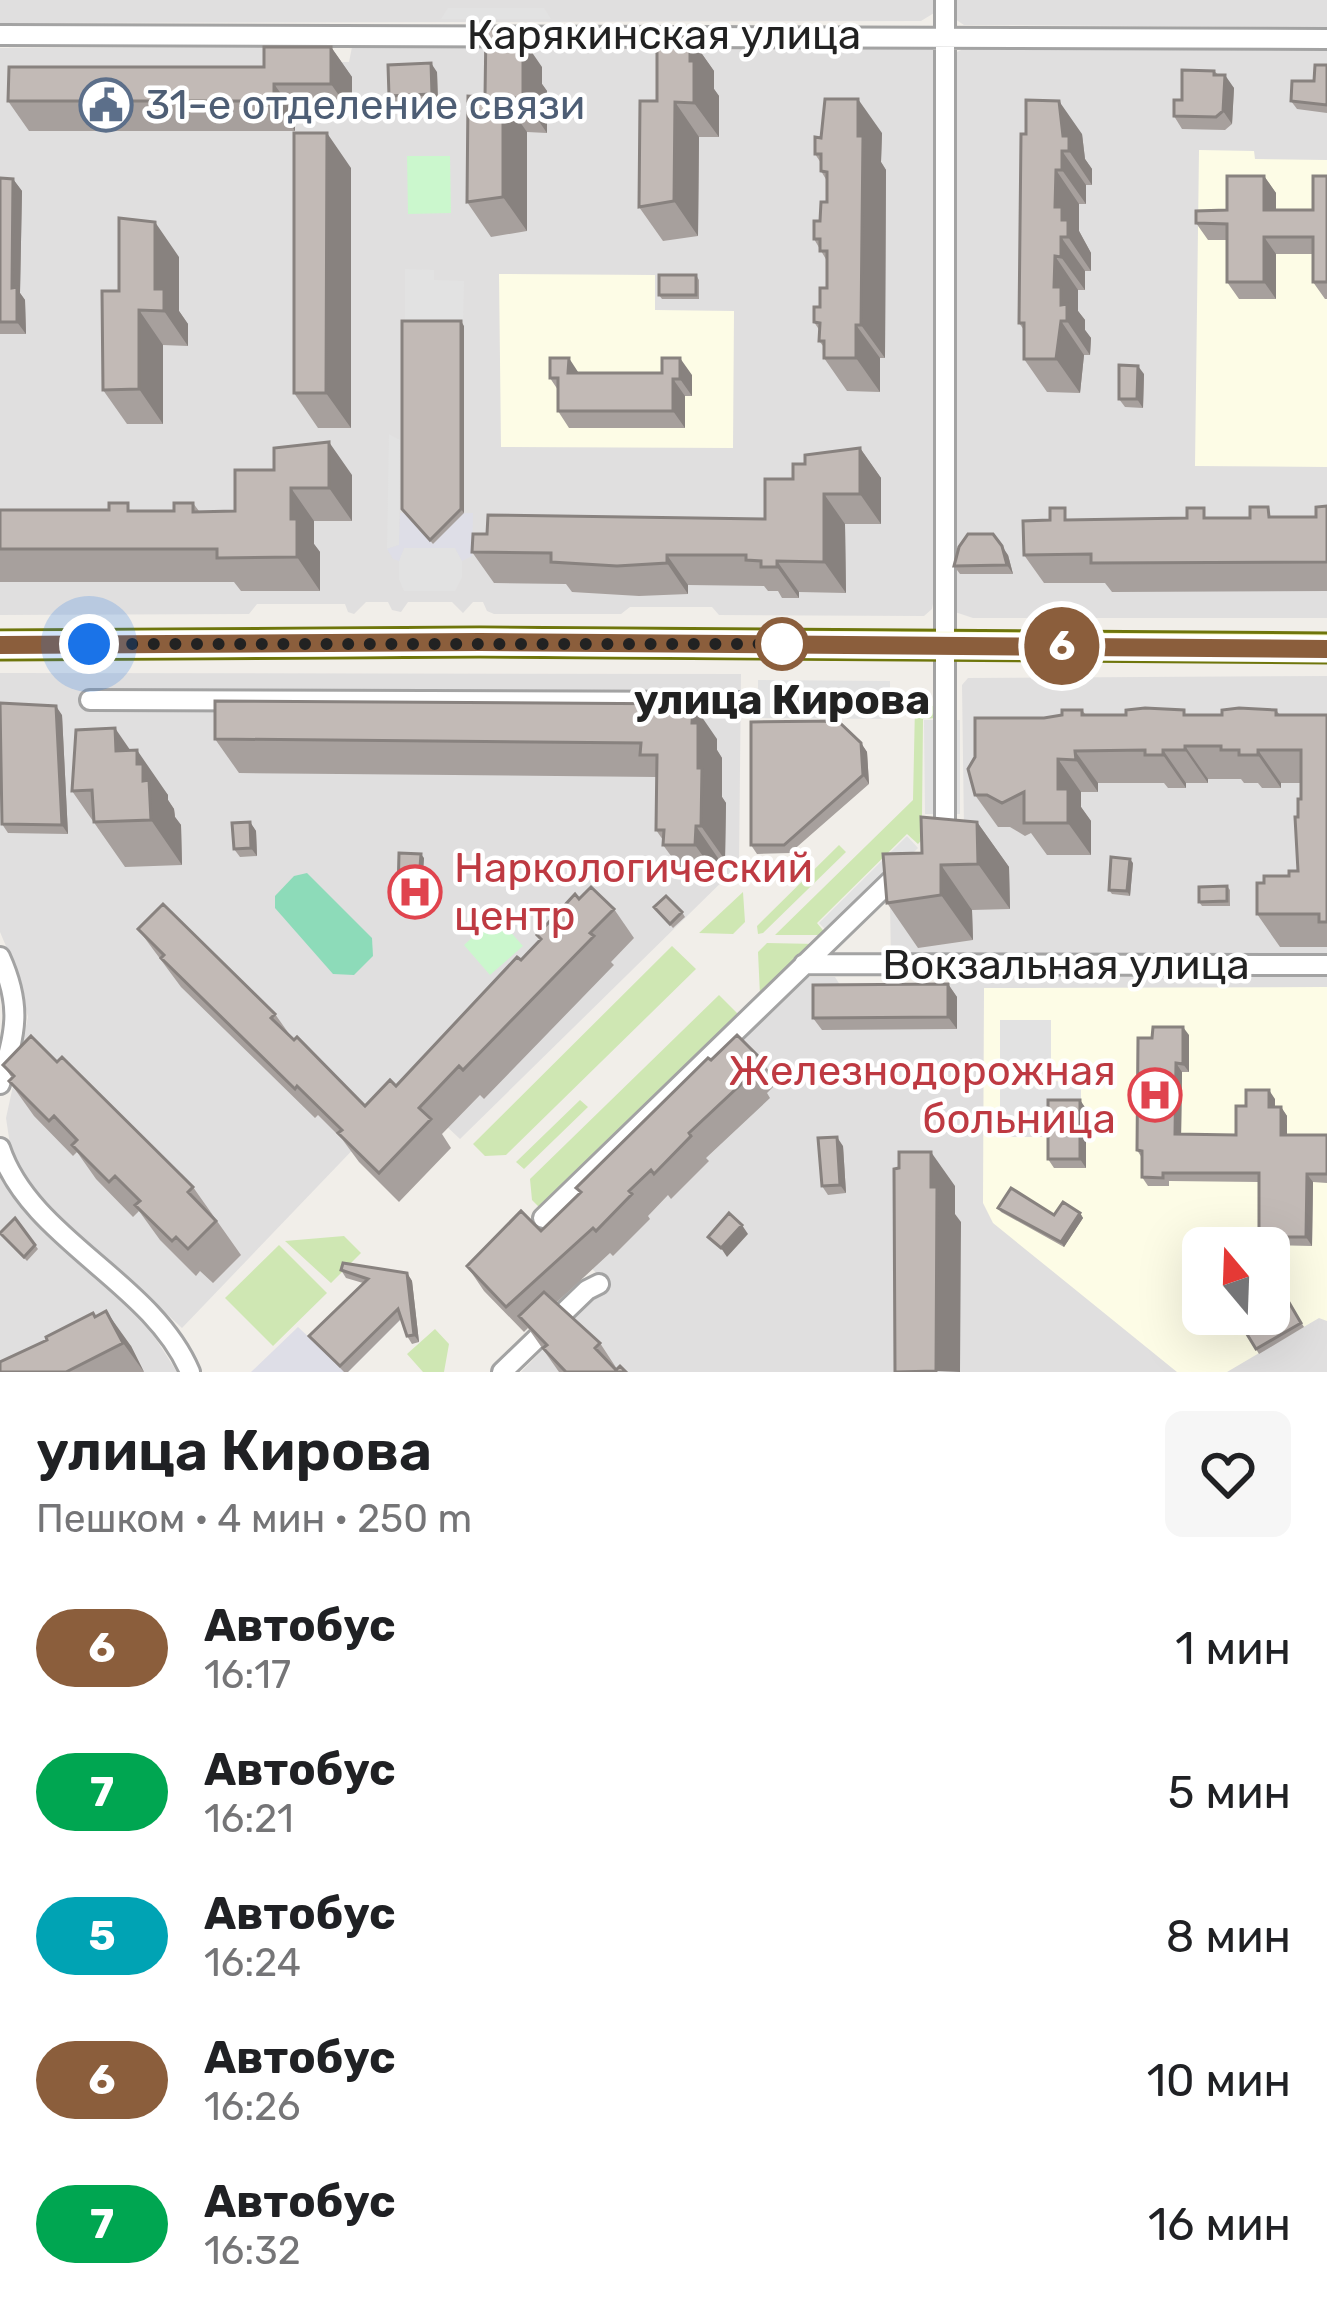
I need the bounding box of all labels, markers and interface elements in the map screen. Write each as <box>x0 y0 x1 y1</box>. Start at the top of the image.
street label: Карякинская улица <box>467 10 861 60</box>
public building icon: 31-е отделение связи <box>78 77 134 133</box>
place label: 31-е отделение связи <box>145 80 585 130</box>
line badge: 6 <box>1023 607 1101 685</box>
your location <box>59 614 119 674</box>
marker: улица Кирова <box>757 619 807 669</box>
text: 6 <box>1048 621 1076 671</box>
place label: улица Кирова <box>634 675 930 725</box>
place label: Наркологический центр <box>454 843 813 941</box>
hospital icon: Наркологический центр <box>387 864 443 920</box>
street label: Вокзальная улица <box>882 940 1250 990</box>
place label: Железнодорожная больница <box>728 1046 1116 1144</box>
hospital icon: Железнодорожная больница <box>1127 1067 1183 1123</box>
north arrow <box>1182 1227 1290 1335</box>
map controls <box>1182 1227 1290 1335</box>
button: heart <box>1165 1411 1291 1537</box>
text: улица Кирова <box>36 1417 432 1484</box>
text: Пешком · 4 мин · 250 m <box>36 1496 472 1542</box>
text: Автобус <box>204 1599 396 1652</box>
text: 1 мин <box>1175 1622 1291 1675</box>
text: 6 <box>88 1623 116 1673</box>
text: 16:17 <box>204 1652 291 1698</box>
text: Автобус <box>204 1743 396 1796</box>
text: 5 мин <box>1168 1766 1291 1819</box>
text: 7 <box>90 1767 114 1817</box>
text: 16:21 <box>204 1796 294 1842</box>
text: Автобус <box>204 1887 396 1940</box>
text: 8 мин <box>1166 1910 1291 1963</box>
text: 5 <box>88 1911 116 1961</box>
text: 16:24 <box>204 1940 301 1986</box>
text: Автобус <box>204 2031 396 2084</box>
text: 10 мин <box>1147 2054 1291 2107</box>
text: 6 <box>88 2055 116 2105</box>
text: 16:26 <box>204 2084 301 2130</box>
text: Автобус <box>204 2175 396 2228</box>
text: 16 мин <box>1148 2198 1291 2251</box>
text: 7 <box>90 2199 114 2249</box>
text: 16:32 <box>204 2228 301 2274</box>

